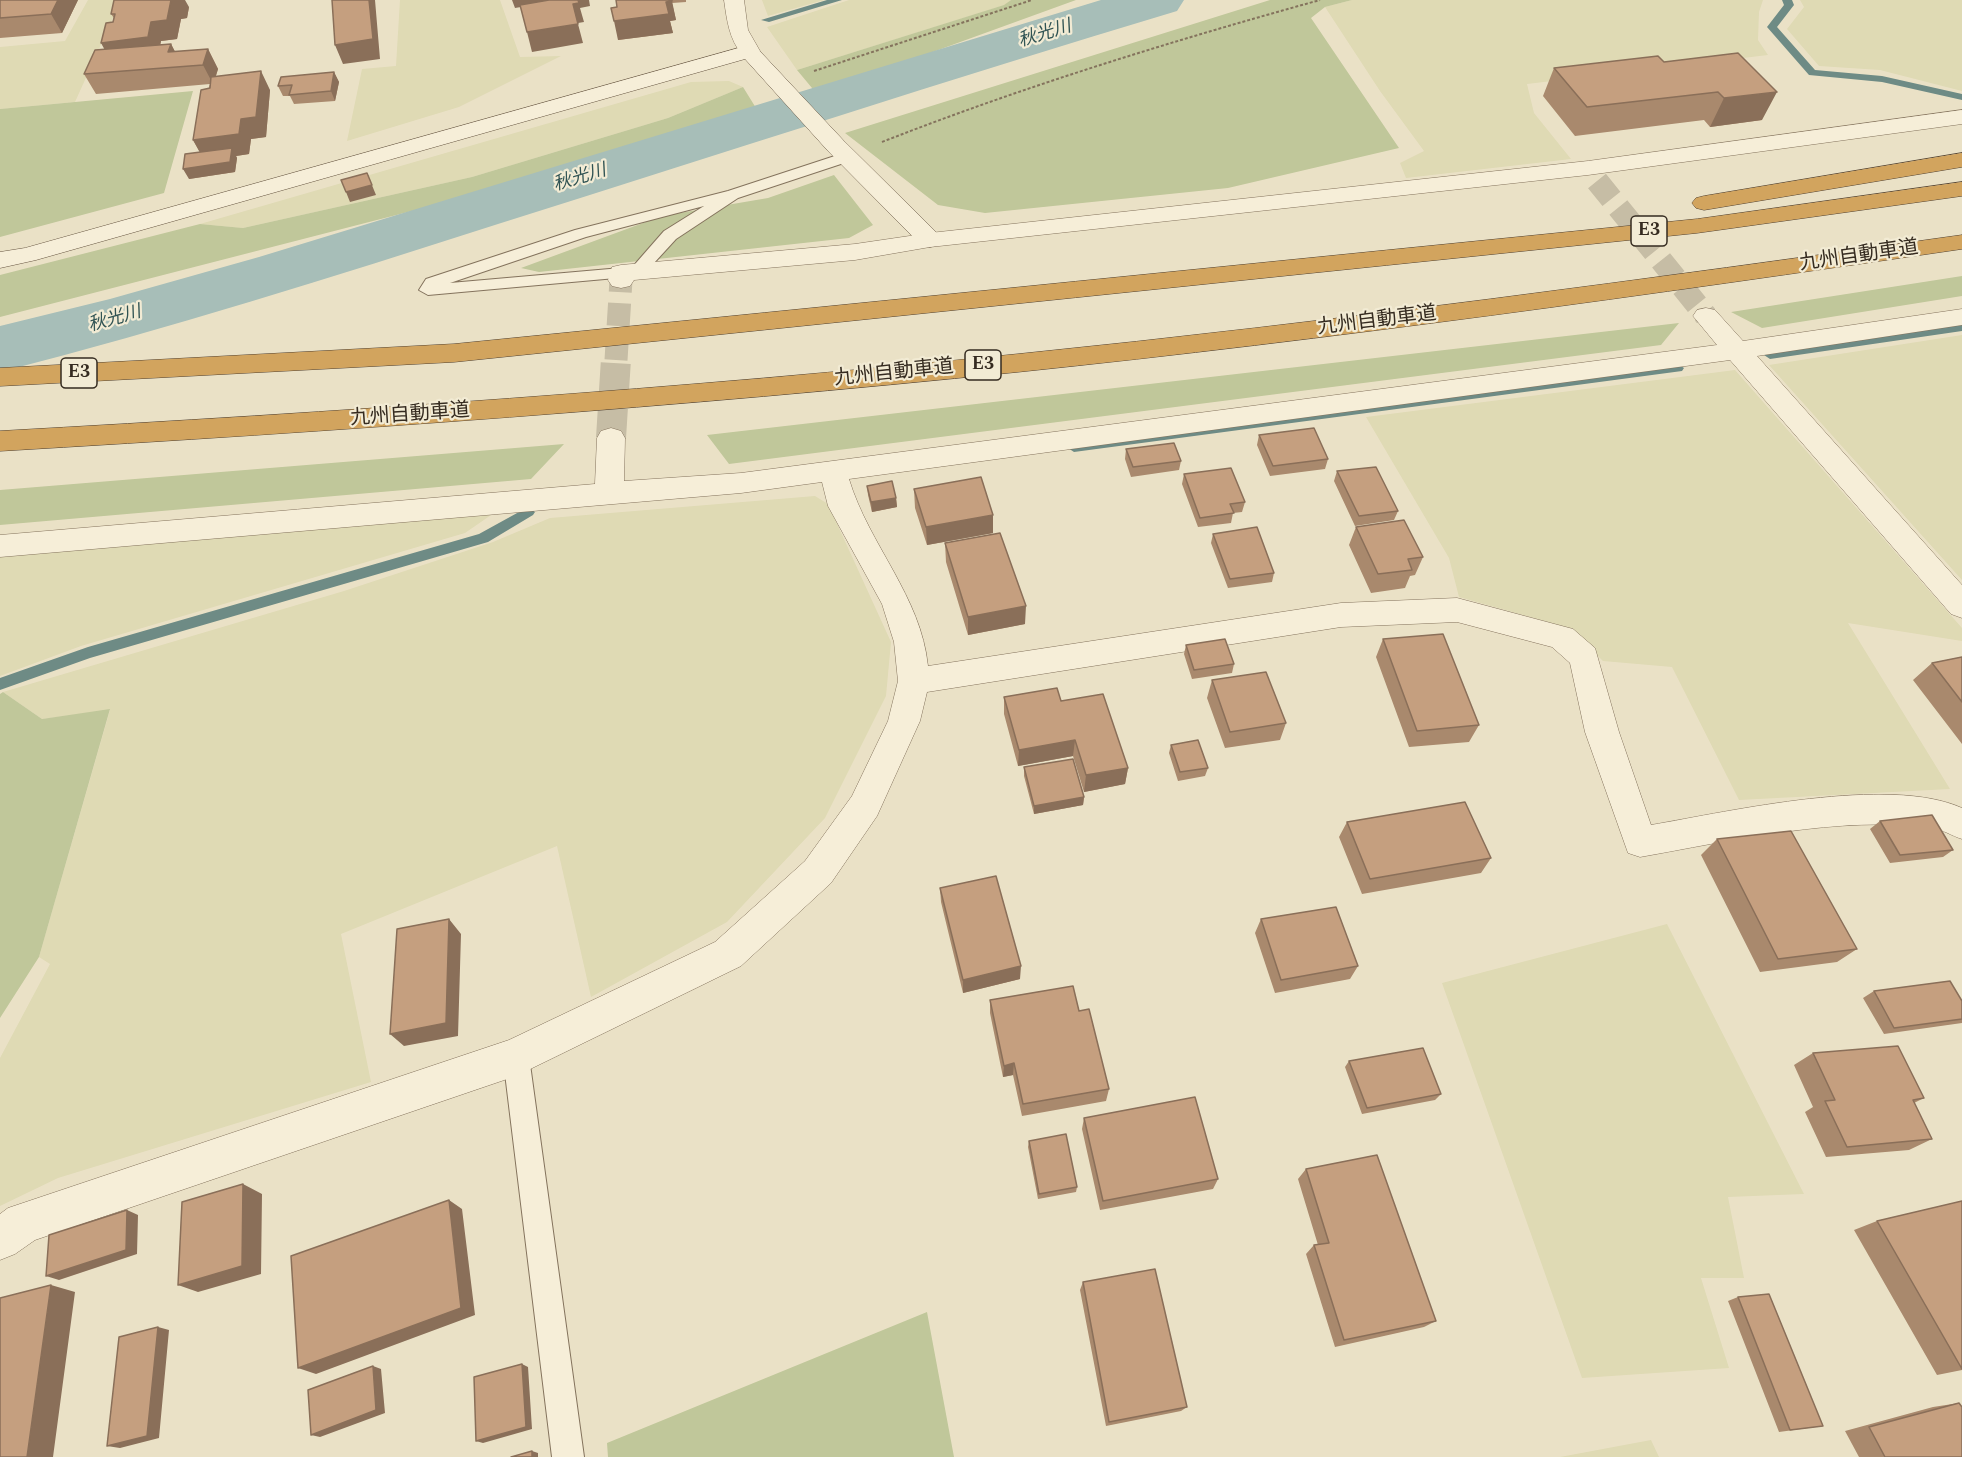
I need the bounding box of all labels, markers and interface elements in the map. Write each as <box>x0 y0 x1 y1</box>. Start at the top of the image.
water label: 秋光川 <box>1016 17 1074 53</box>
water label: 秋光川 <box>551 161 609 197</box>
road number: E3 <box>1631 216 1667 246</box>
street label: 九州自動車道 <box>1798 237 1920 277</box>
water label: 秋光川 <box>86 302 144 338</box>
street label: 九州自動車道 <box>1316 303 1438 341</box>
road number: E3 <box>965 350 1001 380</box>
street label: 九州自動車道 <box>833 356 955 392</box>
road number: E3 <box>61 358 97 388</box>
street label: 九州自動車道 <box>349 400 471 432</box>

